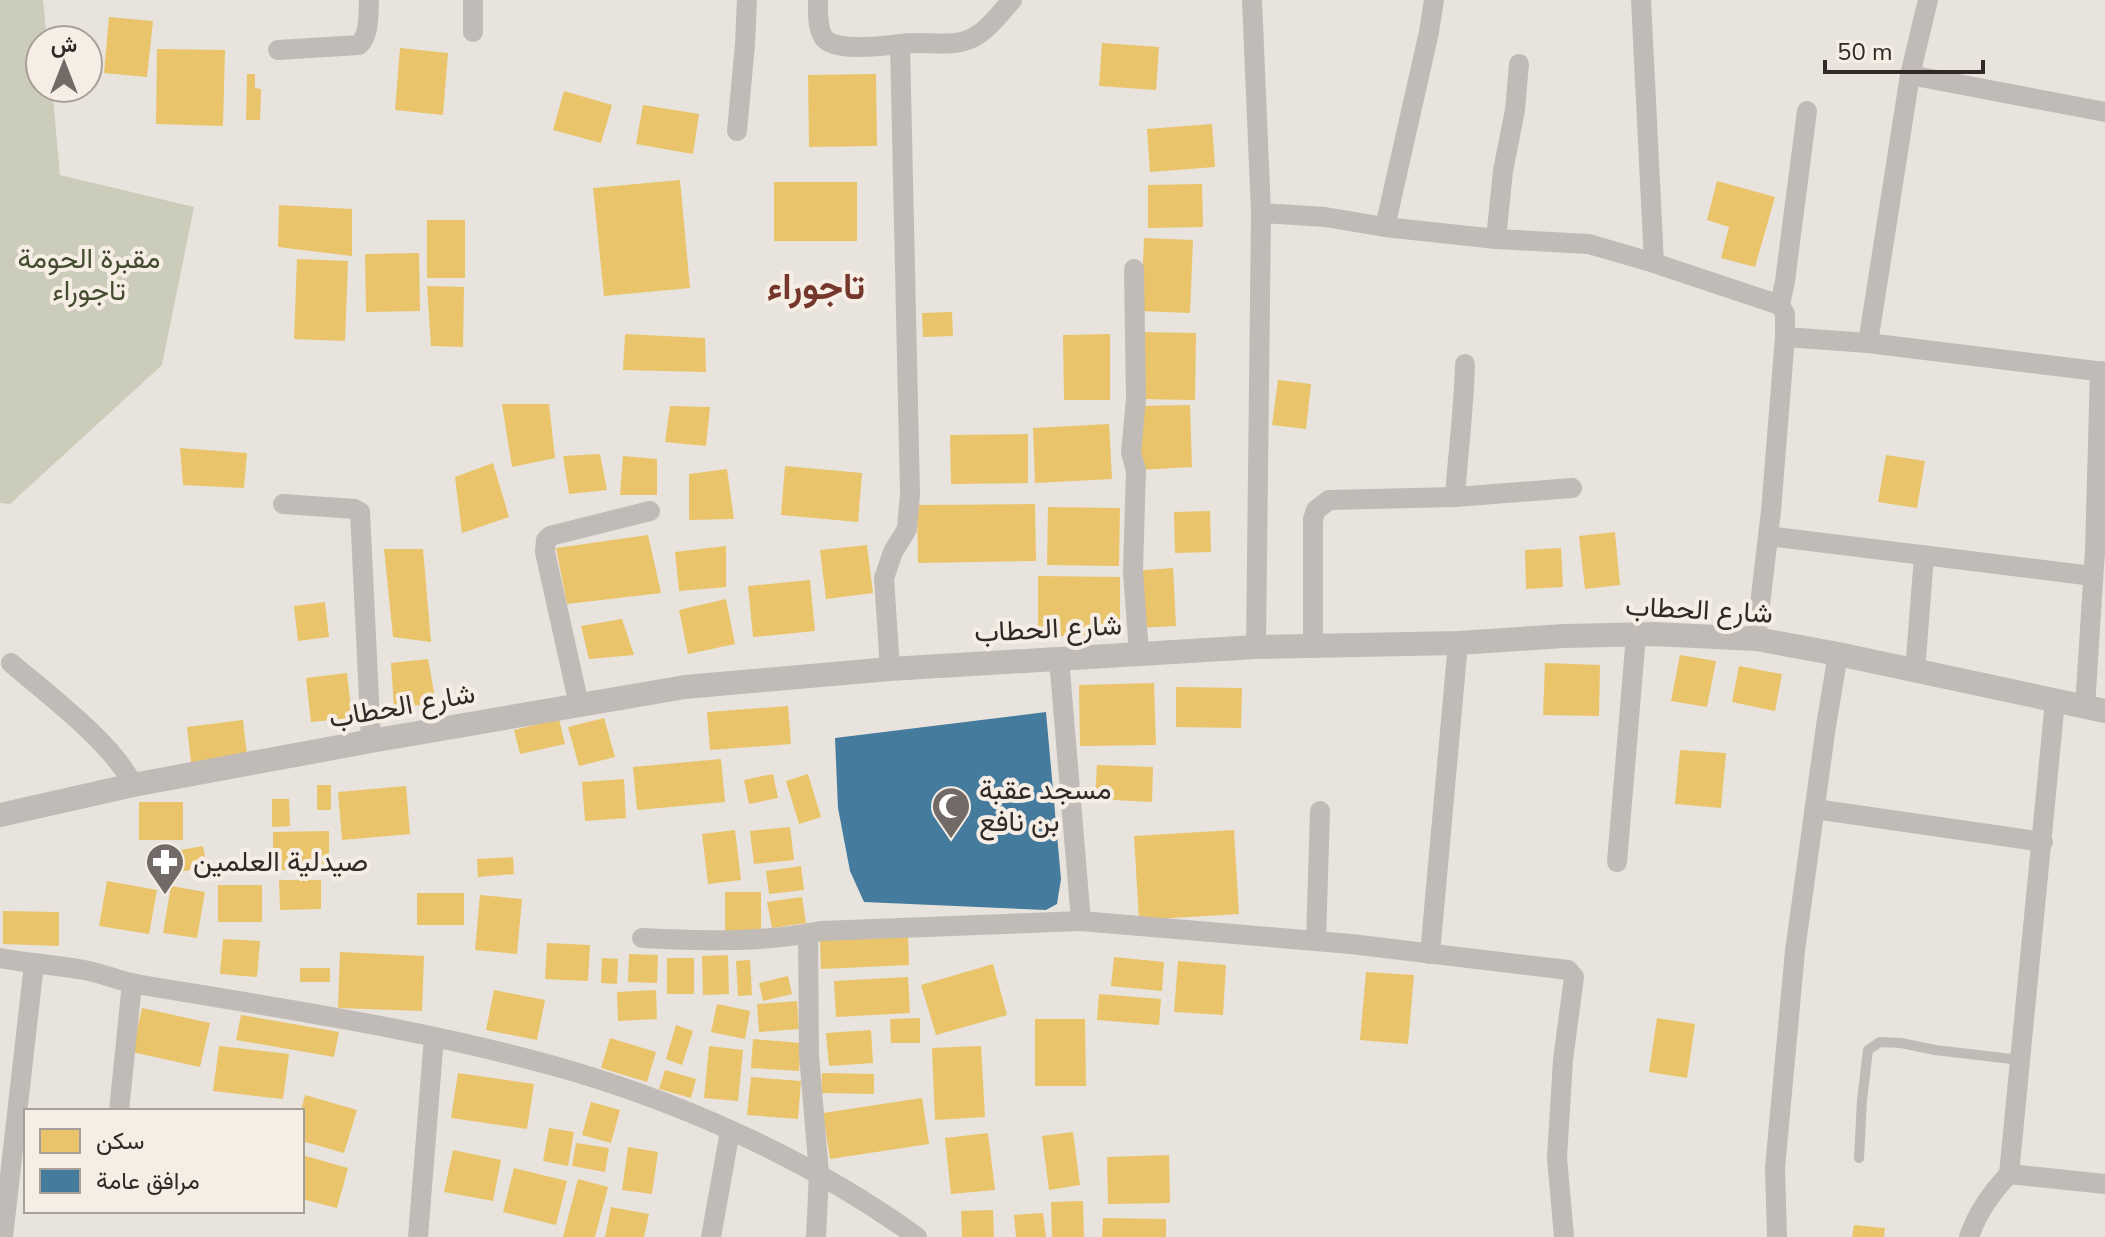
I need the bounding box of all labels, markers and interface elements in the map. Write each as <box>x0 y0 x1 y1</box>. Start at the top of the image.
north arrow <box>24 24 104 104</box>
scale bar <box>1825 24 1983 74</box>
text: ش <box>51 30 77 60</box>
text: 50 m <box>1837 36 1893 68</box>
park label: مقبرة الحومة تاجوراء <box>18 240 161 310</box>
district label: تاجوراء <box>767 263 865 312</box>
street label: شارع الحطاب <box>1624 587 1774 633</box>
street label: شارع الحطاب <box>973 606 1123 652</box>
street label: شارع الحطاب <box>326 674 478 738</box>
place label: مسجد عقبة بن نافع <box>979 771 1112 841</box>
mosque icon: مسجد عقبة بن نافع <box>930 785 972 840</box>
pharmacy icon: صيدلية العلمين <box>144 841 186 896</box>
place label: صيدلية العلمين <box>193 843 368 881</box>
legend <box>24 1109 304 1213</box>
text: سكن <box>96 1125 145 1157</box>
text: مرافق عامة <box>96 1165 200 1197</box>

